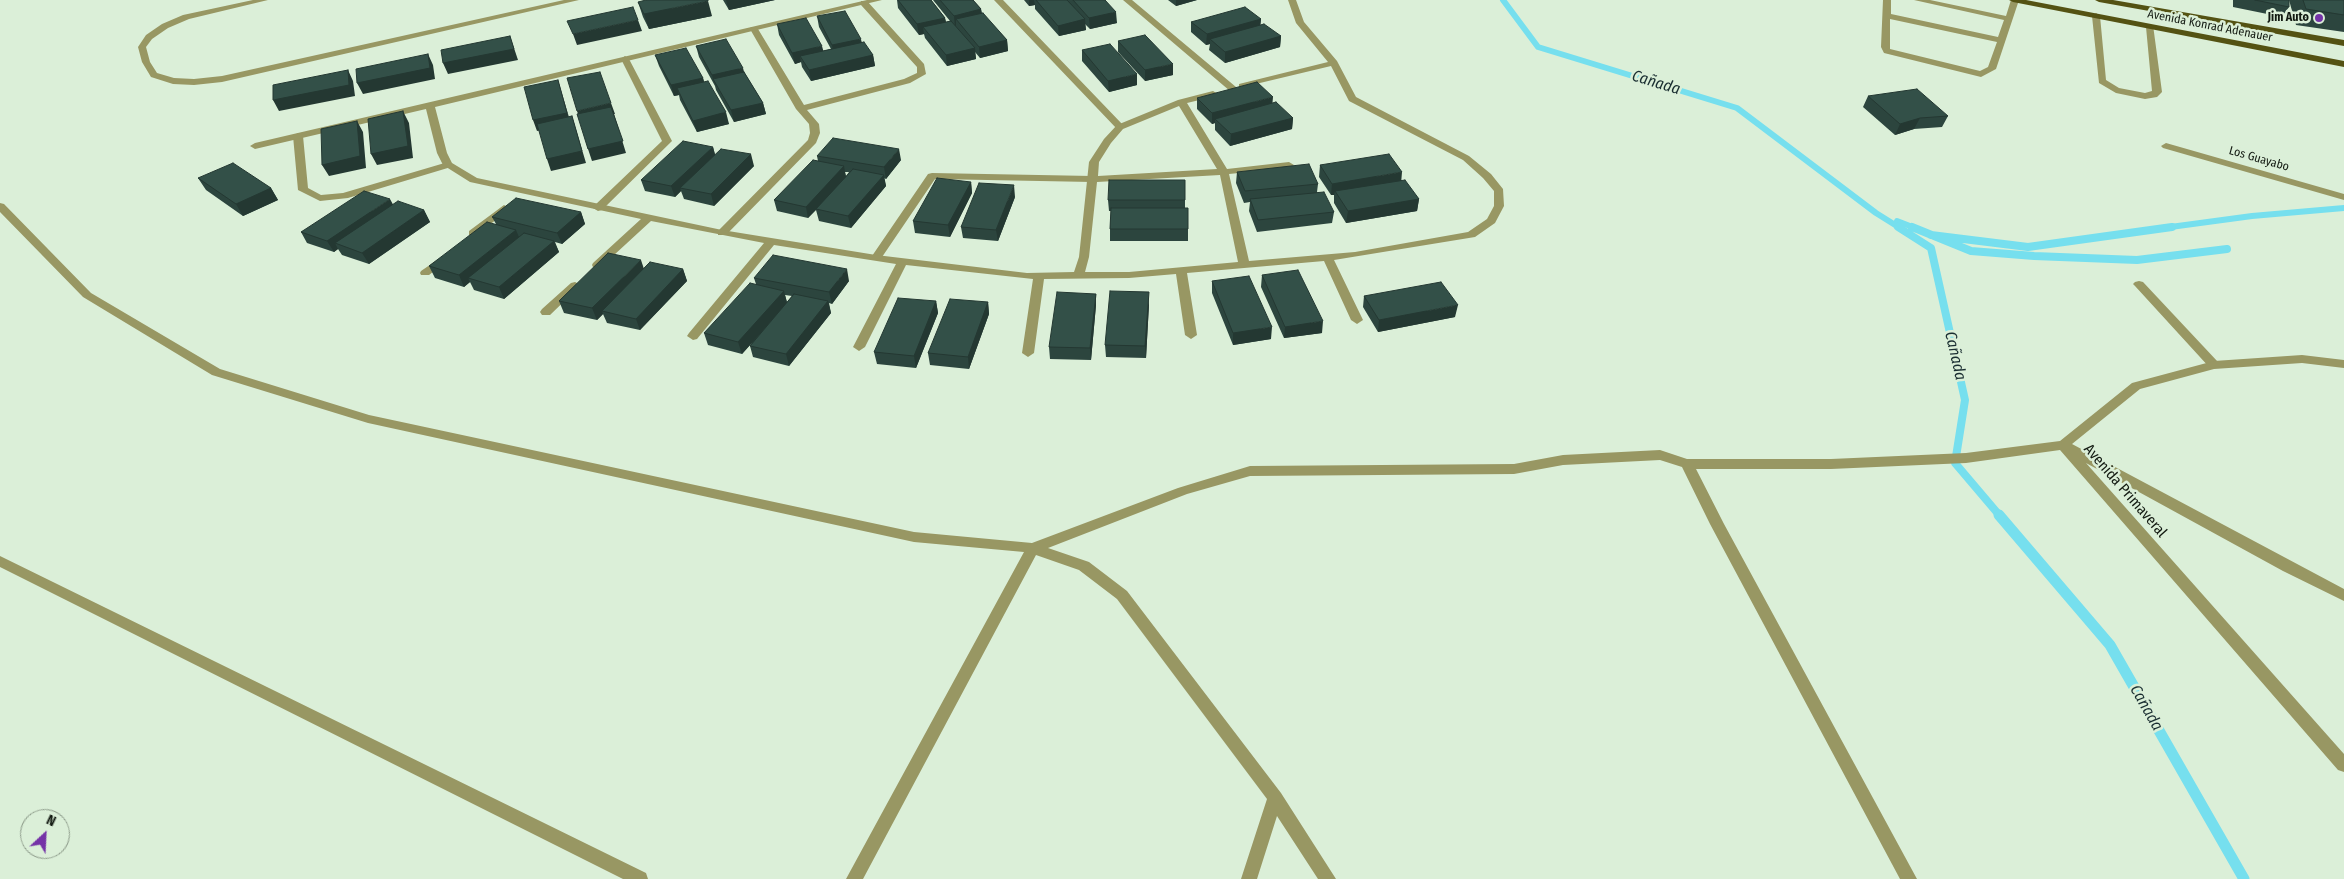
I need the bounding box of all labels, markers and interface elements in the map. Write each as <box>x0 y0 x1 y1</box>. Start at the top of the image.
street label: Avenida Konrad Adenauer <box>2146 7 2274 45</box>
place label: Jim Auto <box>2268 11 2309 25</box>
marker: Jim Auto <box>2313 12 2325 24</box>
water label: Cañada <box>1629 67 1683 99</box>
street label: Los Guayabo <box>2227 144 2291 174</box>
water label: Cañada <box>1940 330 1970 382</box>
street label: Avenida Primaveral <box>2080 441 2170 541</box>
water label: Cañada <box>2125 682 2167 734</box>
north arrow <box>20 809 70 859</box>
text: N <box>44 811 59 830</box>

